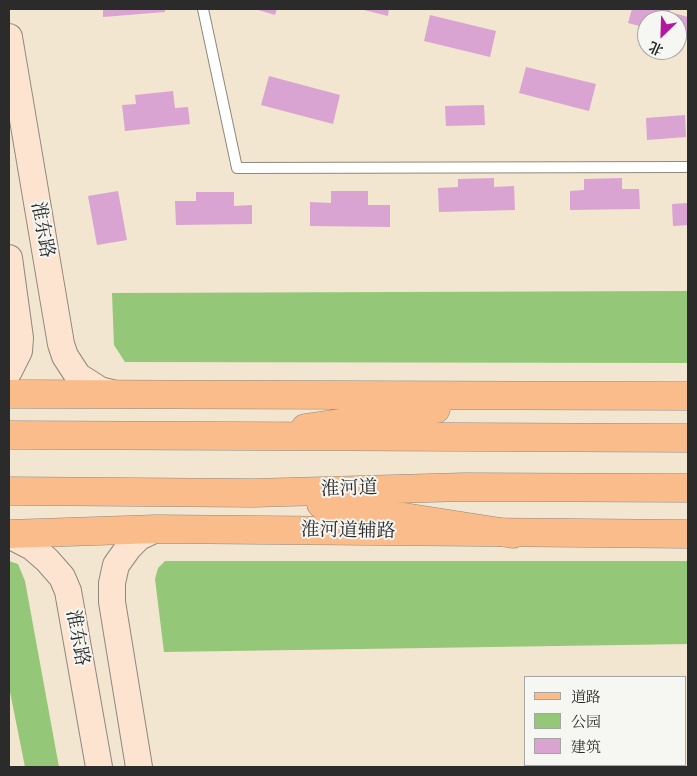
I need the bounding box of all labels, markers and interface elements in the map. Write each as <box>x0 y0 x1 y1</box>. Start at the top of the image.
north arrow <box>637 10 687 60</box>
text: 北 <box>646 38 666 59</box>
street label: 淮东路 <box>25 200 57 260</box>
street label: 淮河道 <box>320 478 378 502</box>
street label: 淮河道辅路 <box>300 520 396 544</box>
street label: 淮东路 <box>60 608 92 668</box>
legend <box>524 676 687 766</box>
text: 道路 <box>571 688 601 707</box>
text: 公园 <box>571 713 601 732</box>
text: 建筑 <box>571 738 601 757</box>

